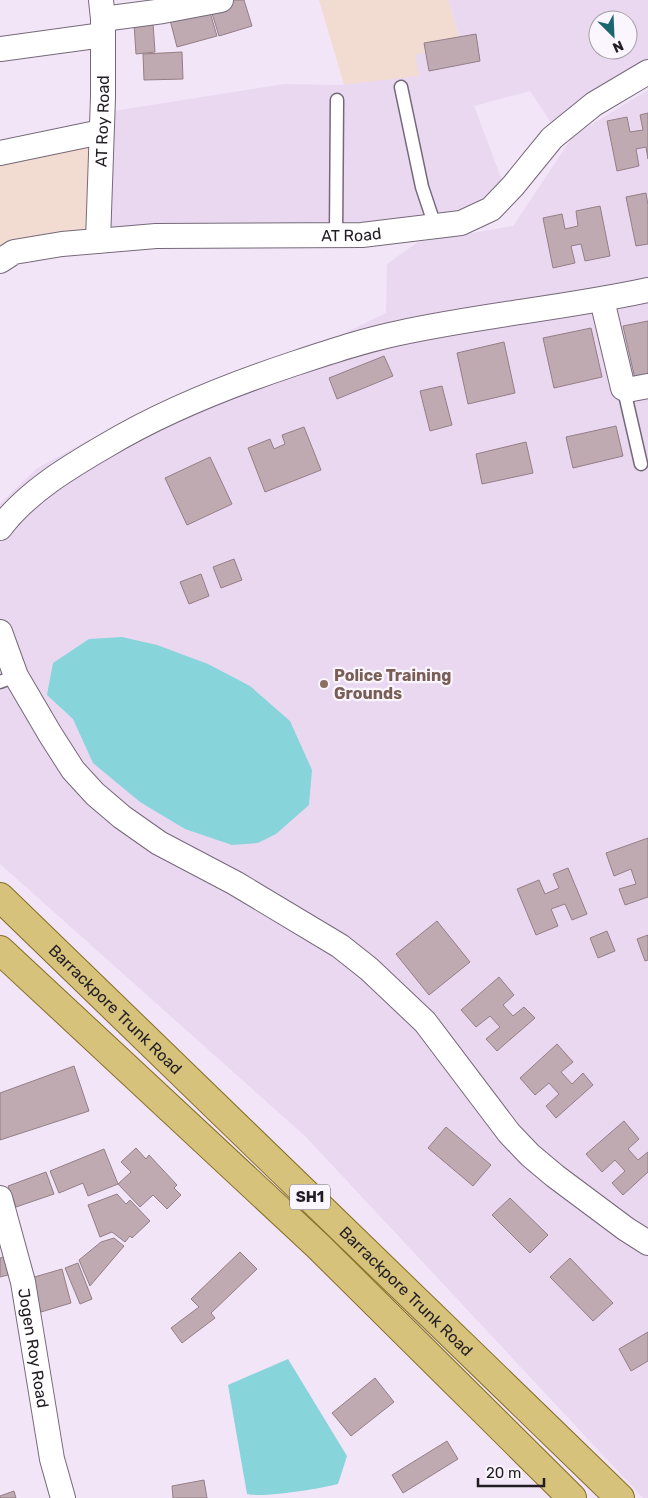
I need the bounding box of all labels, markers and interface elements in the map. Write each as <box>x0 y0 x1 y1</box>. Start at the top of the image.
north arrow <box>588 10 638 60</box>
text: N <box>610 37 626 56</box>
street label: AT Roy Road <box>92 75 113 167</box>
street label: AT Road <box>321 224 383 245</box>
place label: Police Training Grounds <box>334 666 451 703</box>
marker: Police Training Grounds <box>318 678 330 690</box>
street label: Barrackpore Trunk Road <box>45 941 186 1078</box>
road number: SH1 <box>290 1184 330 1210</box>
street label: Barrackpore Trunk Road <box>335 1223 477 1360</box>
street label: Jogen Roy Road <box>14 1287 52 1409</box>
scale bar <box>478 1456 544 1488</box>
text: 20 m <box>486 1464 521 1482</box>

